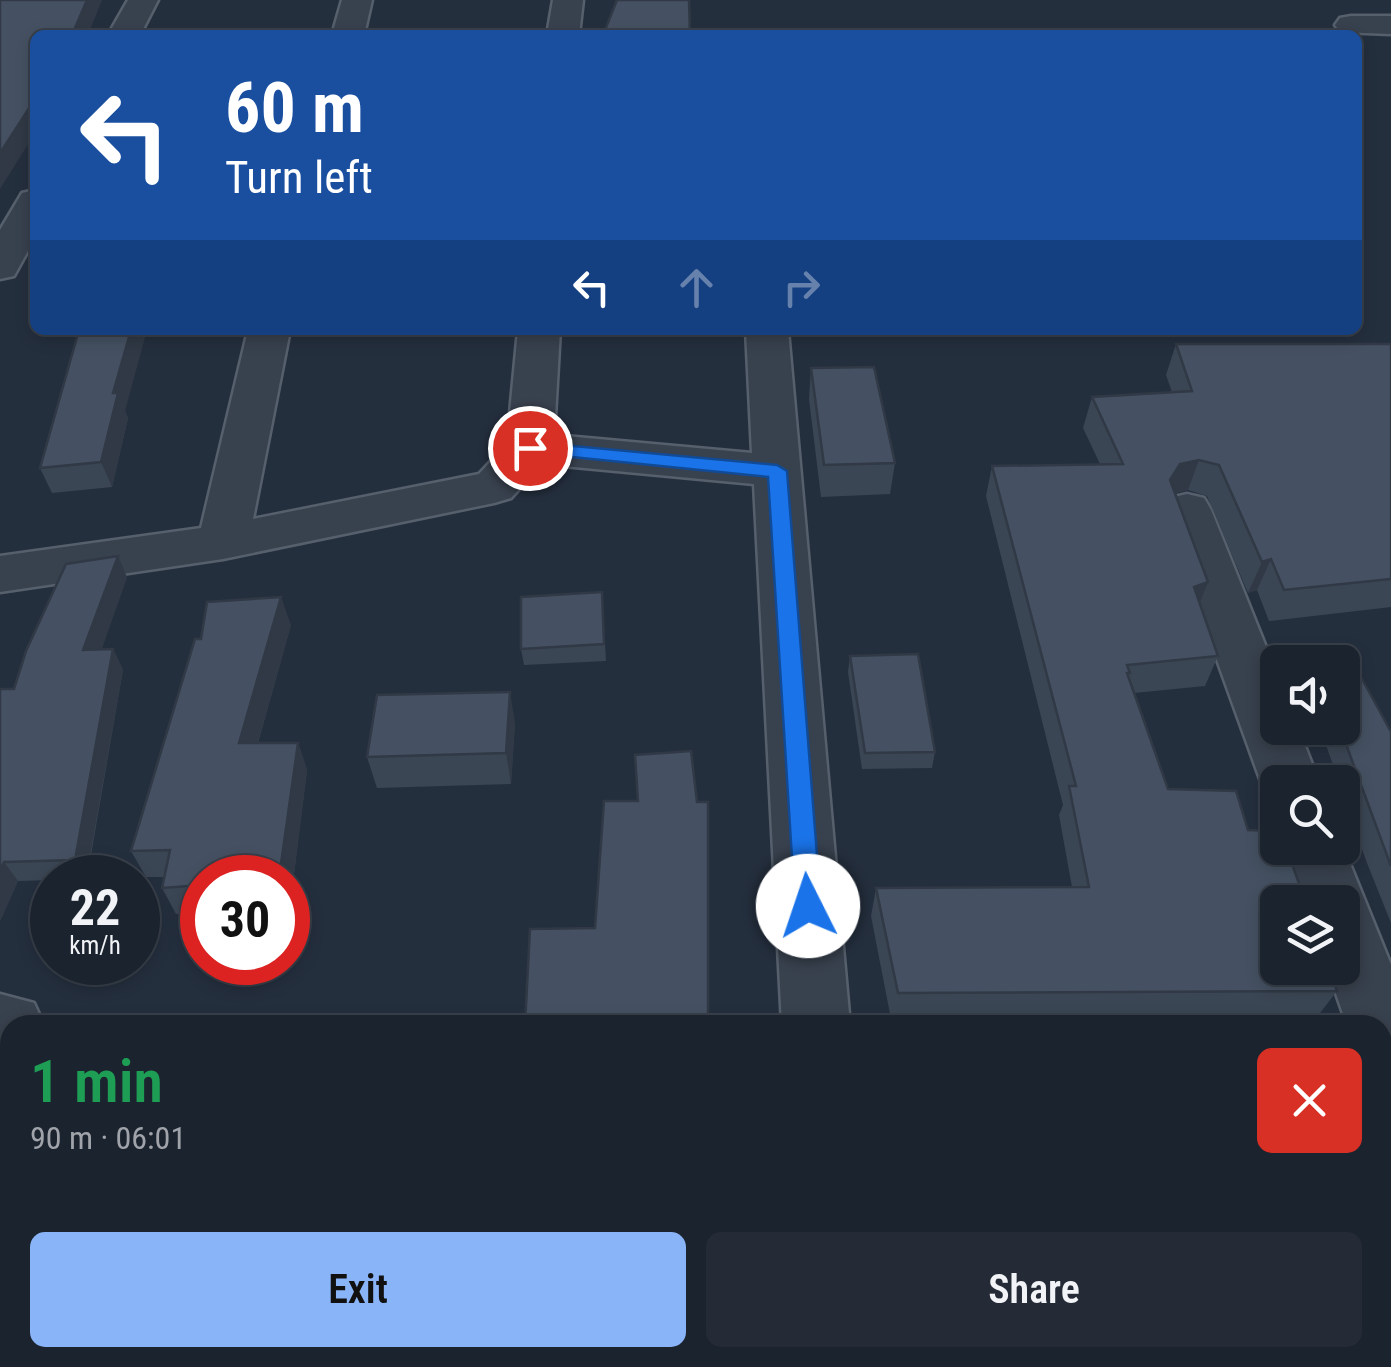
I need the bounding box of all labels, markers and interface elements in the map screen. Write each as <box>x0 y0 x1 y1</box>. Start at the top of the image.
text: 60 m <box>225 67 364 149</box>
icon: left <box>60 70 190 200</box>
text: Turn left <box>225 151 373 204</box>
icon: left <box>564 260 619 315</box>
icon: ahead <box>669 260 724 315</box>
icon: right <box>774 260 829 315</box>
pin <box>488 406 573 491</box>
icon: arrive <box>503 421 558 476</box>
map controls <box>1260 645 1360 985</box>
button: sound <box>1260 645 1360 745</box>
button: search <box>1260 765 1360 865</box>
position arrow <box>756 854 860 958</box>
speed limit sign: 30 <box>180 855 310 985</box>
text: 22 <box>70 879 120 937</box>
button: layers <box>1260 885 1360 985</box>
text: km/h <box>69 931 121 960</box>
text: 1 min <box>30 1046 163 1117</box>
button: close <box>1257 1048 1362 1153</box>
text: 90 m · 06:01 <box>30 1119 186 1157</box>
button: Exit <box>30 1232 686 1347</box>
button: Share <box>706 1232 1362 1347</box>

